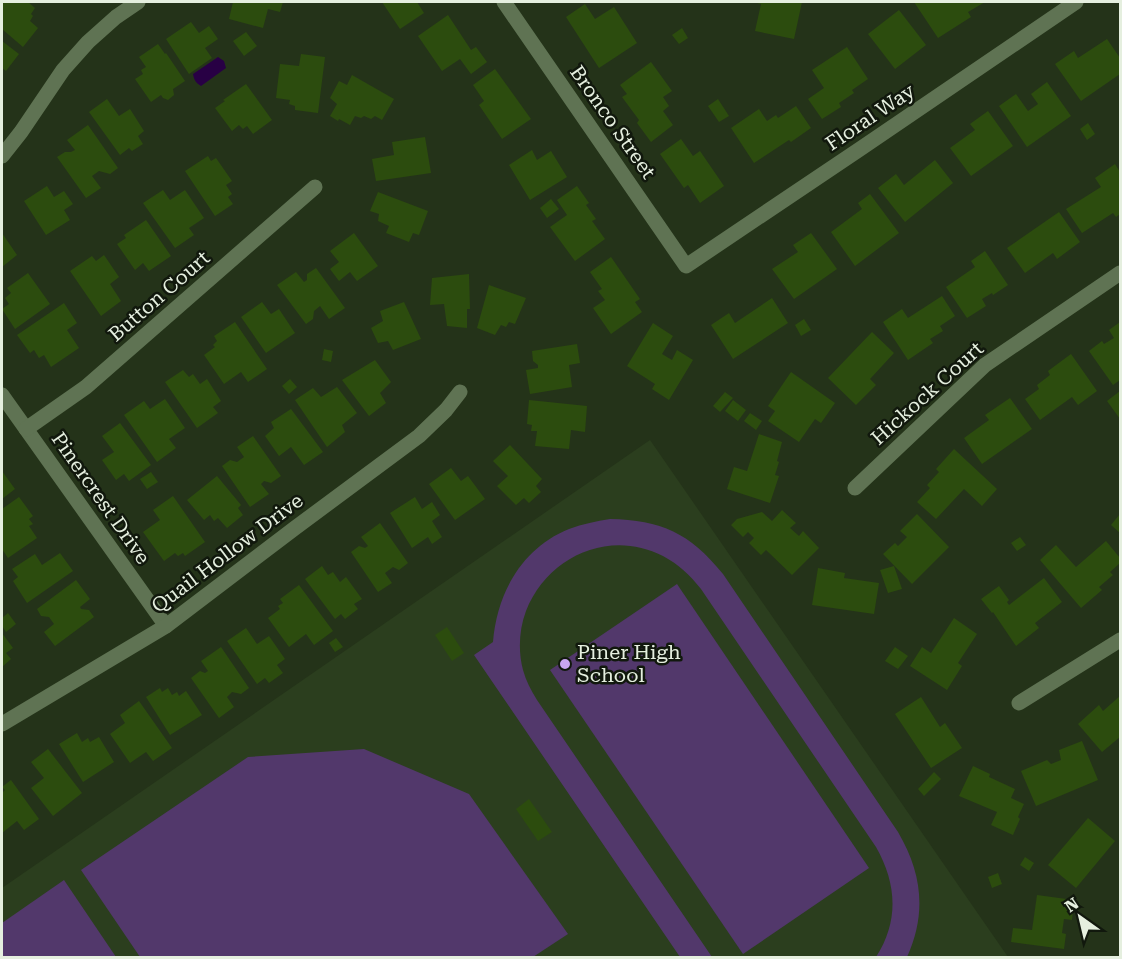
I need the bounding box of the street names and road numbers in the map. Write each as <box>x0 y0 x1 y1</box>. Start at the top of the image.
street label: Bronco Street <box>565 61 661 184</box>
street label: Floral Way <box>821 78 919 156</box>
street label: Button Court <box>104 245 215 346</box>
street label: Hickock Court <box>866 336 988 450</box>
street label: Pinercrest Drive <box>47 427 155 569</box>
street label: Quail Hollow Drive <box>146 488 308 618</box>

